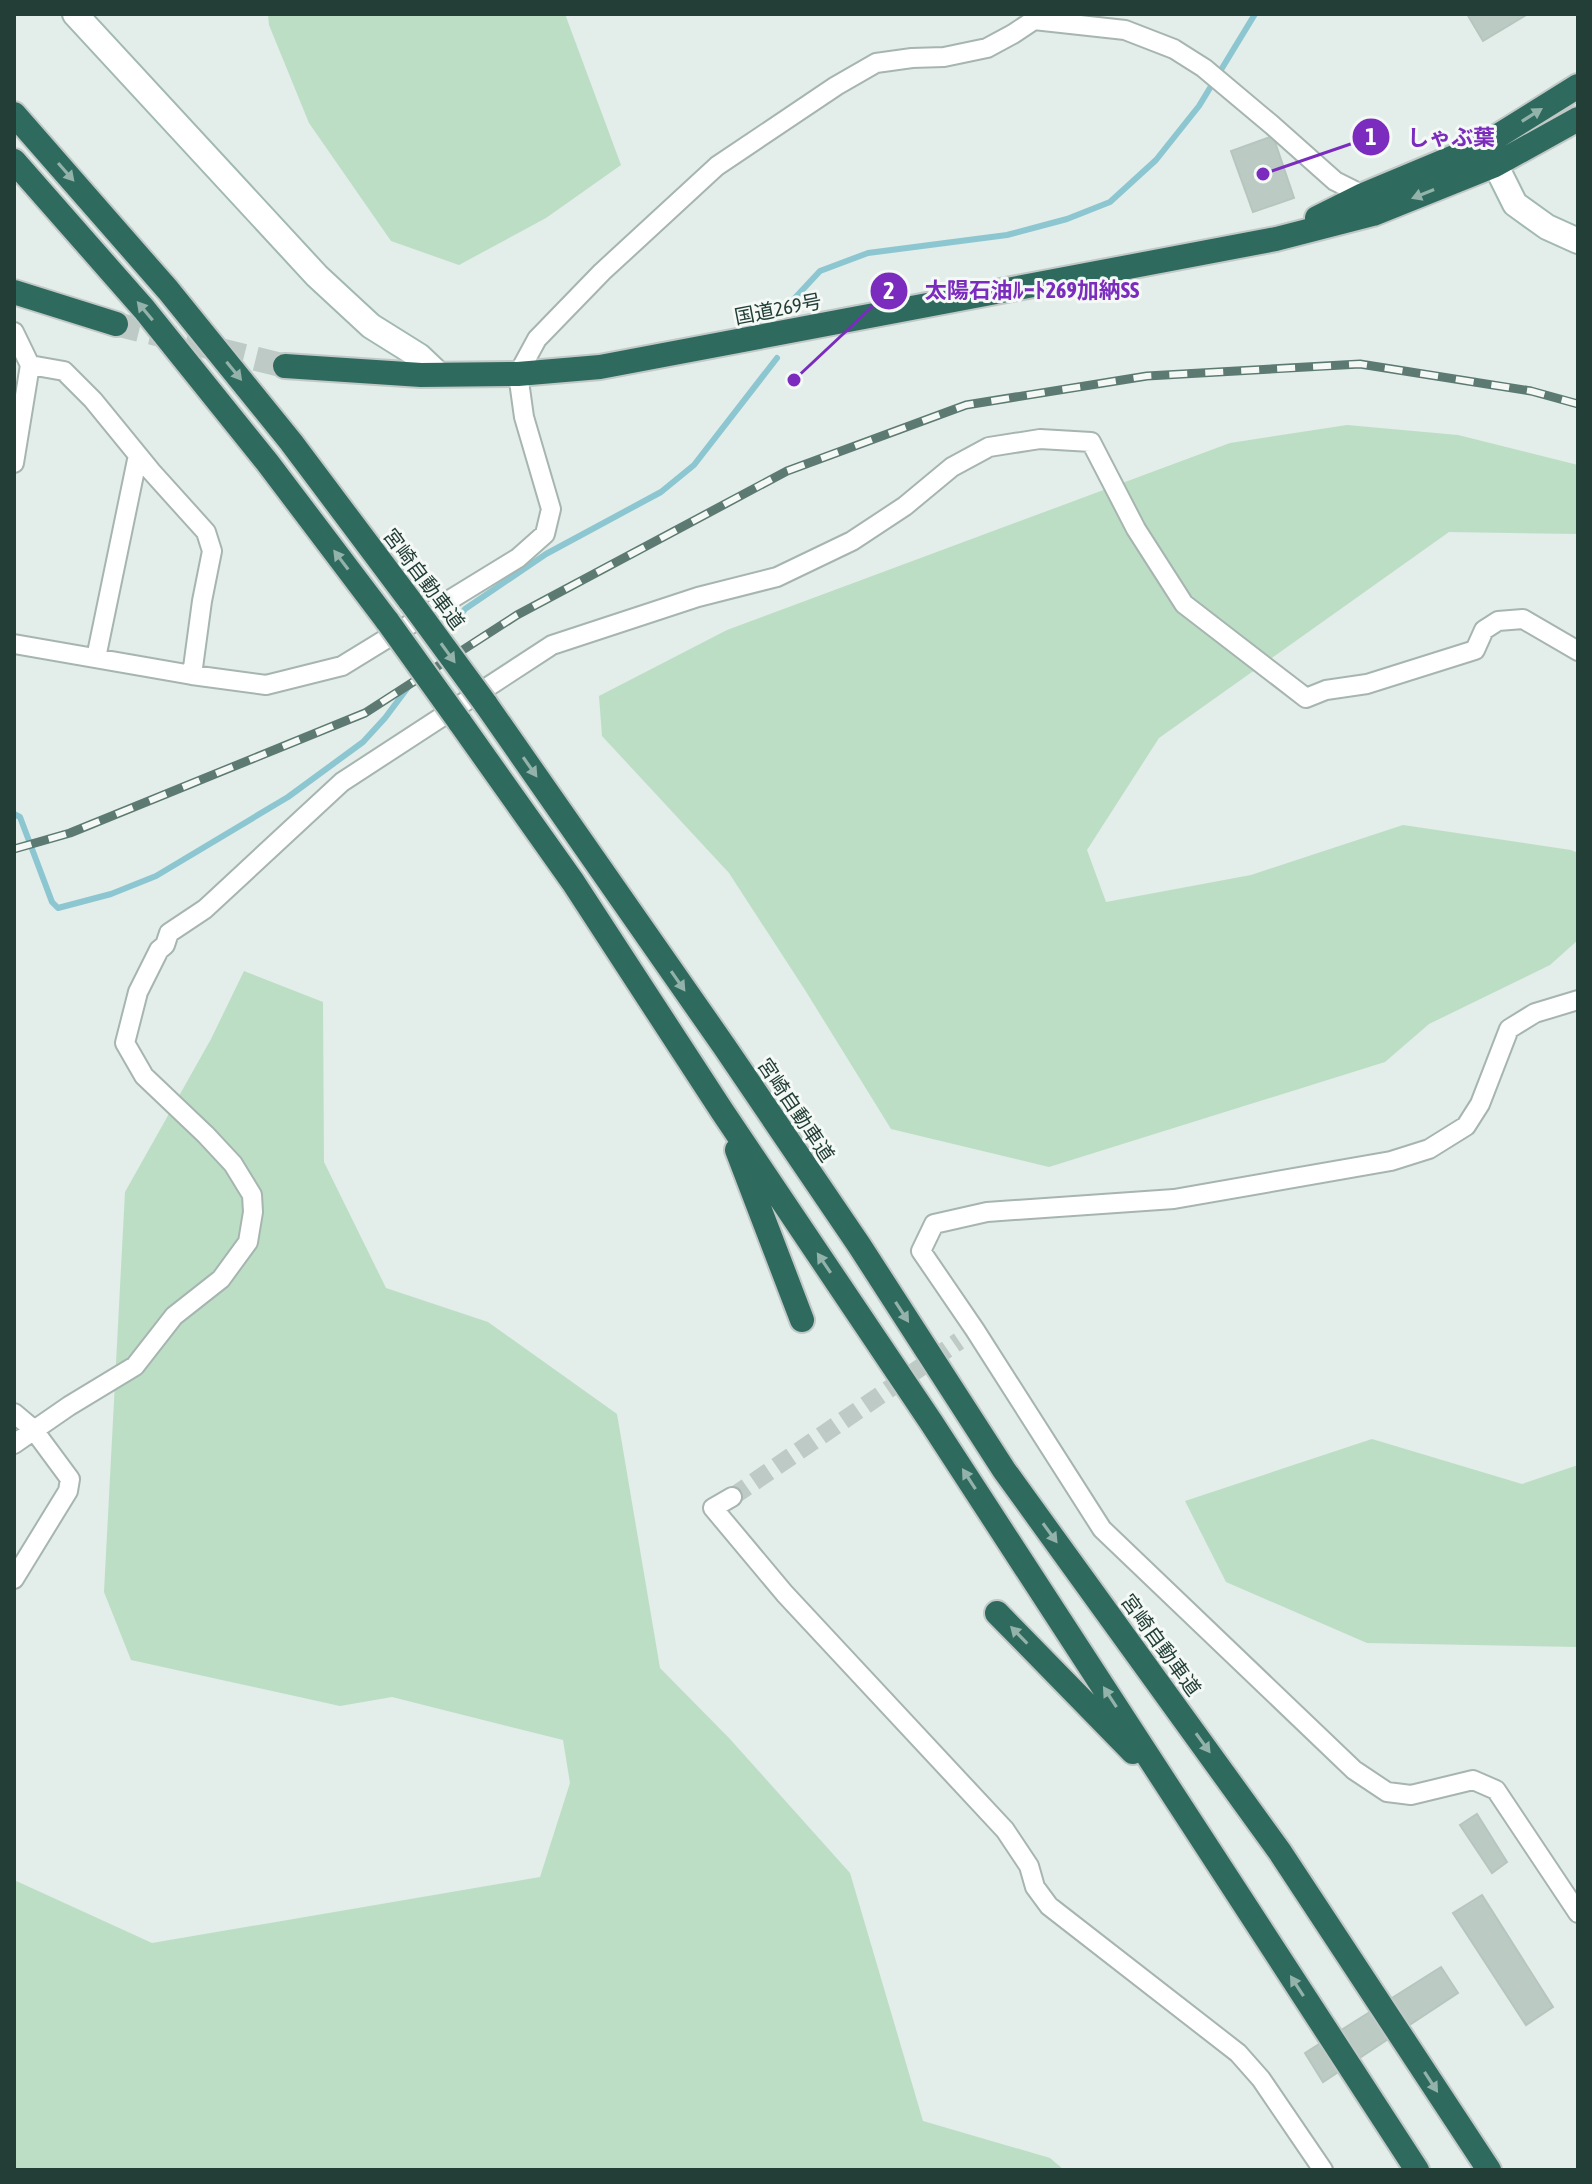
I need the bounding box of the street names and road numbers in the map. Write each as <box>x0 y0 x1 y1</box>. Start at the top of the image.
street label: 国道269号 <box>732 289 823 328</box>
street label: 宮崎自動車道 <box>379 524 470 634</box>
street label: 宮崎自動車道 <box>753 1054 840 1166</box>
street label: 宮崎自動車道 <box>1117 1589 1206 1700</box>

